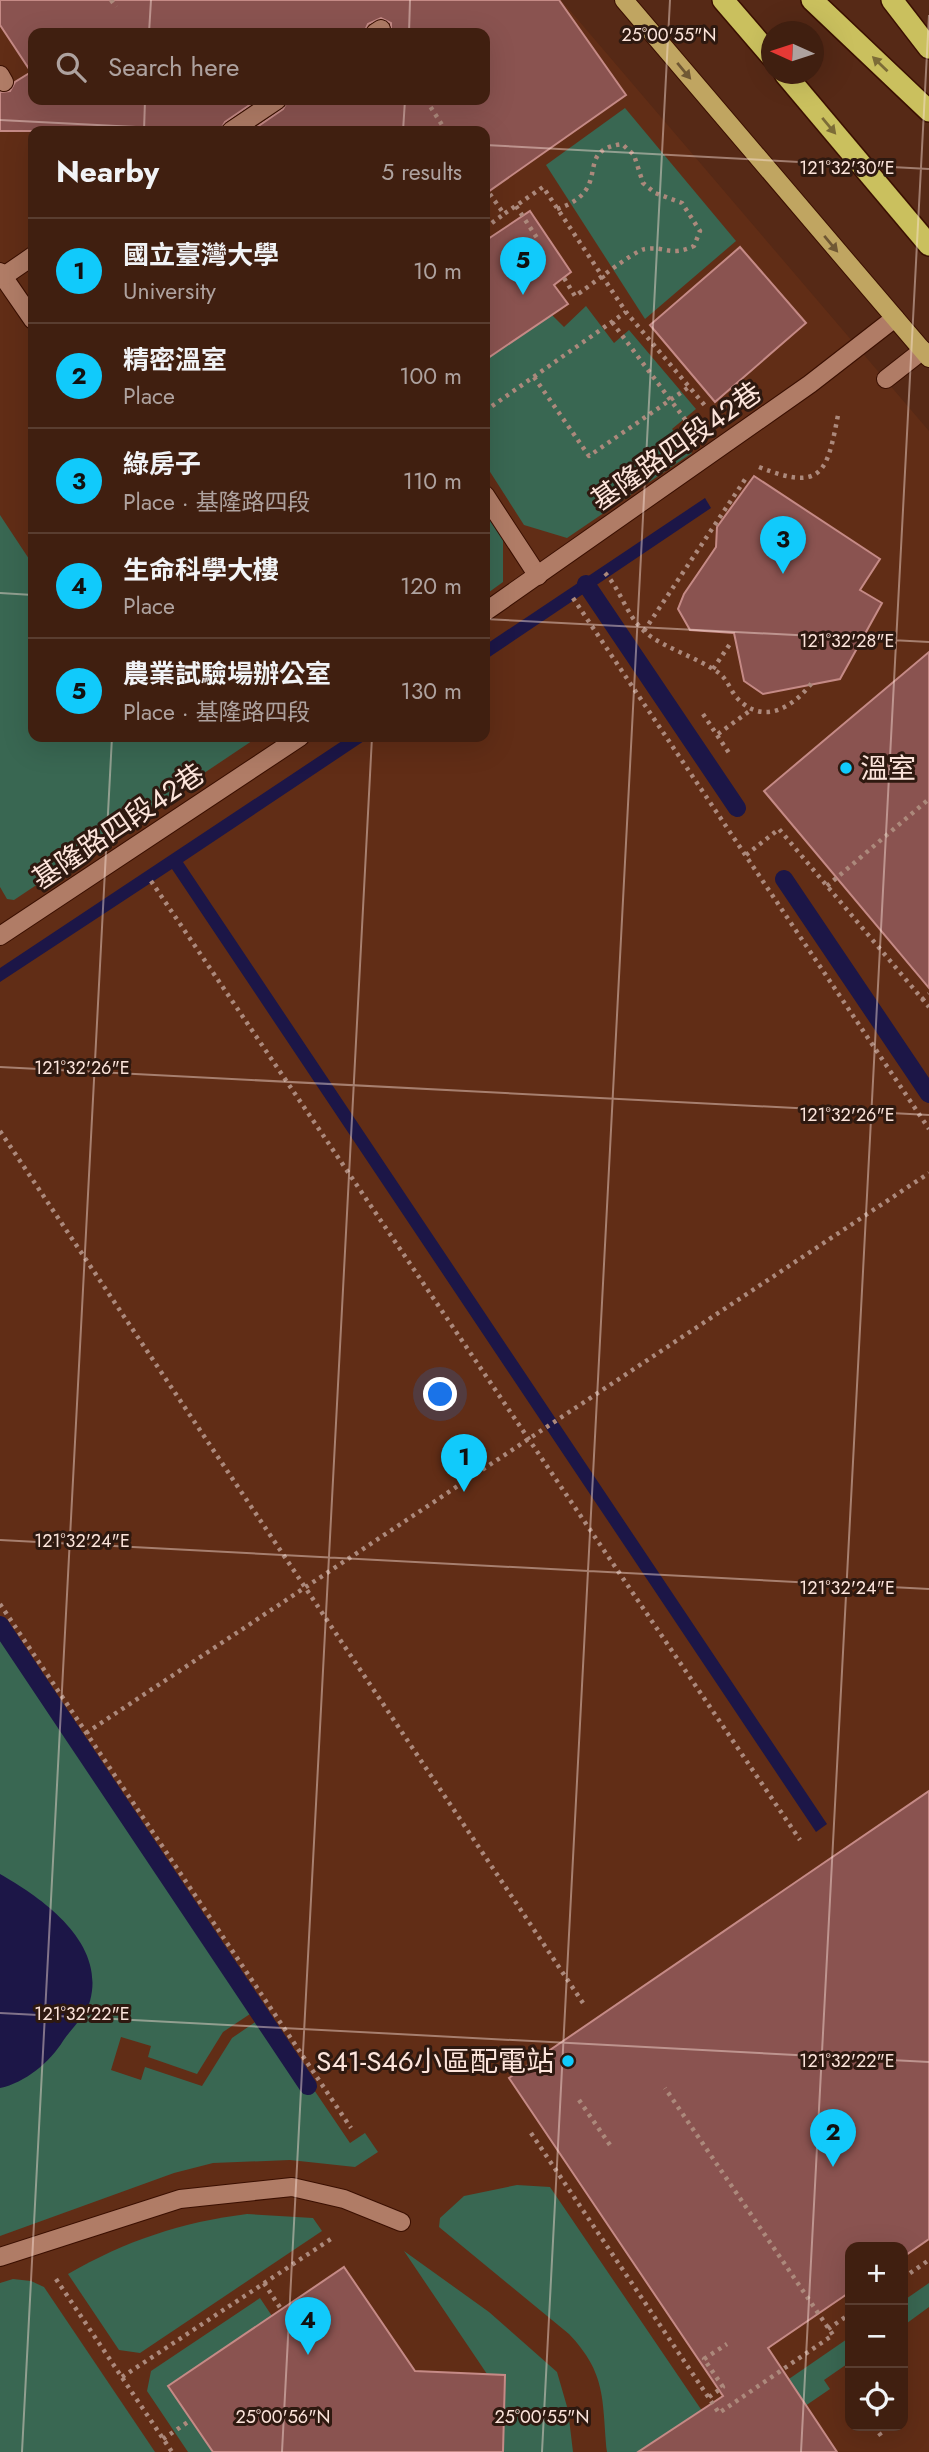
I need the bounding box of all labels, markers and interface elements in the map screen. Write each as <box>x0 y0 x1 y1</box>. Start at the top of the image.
north arrow <box>761 21 824 84</box>
text: 25°00'55"N <box>622 22 716 48</box>
search box <box>28 28 490 105</box>
icon: search <box>52 48 90 86</box>
text: Search here <box>108 48 240 86</box>
one-way arrow <box>871 56 888 73</box>
one-way arrow <box>676 62 691 79</box>
one-way arrow <box>821 117 836 134</box>
text: Nearby <box>56 150 159 193</box>
text: 5 results <box>381 155 462 189</box>
text: 121°32'30"E <box>799 155 895 181</box>
one-way arrow <box>824 234 839 252</box>
text: 國立臺灣大學 <box>123 236 279 274</box>
pin: 5 <box>500 237 546 295</box>
text: 1 <box>73 254 85 288</box>
text: 10 m <box>413 254 462 288</box>
text: University <box>123 274 216 308</box>
text: 精密溫室 <box>123 341 227 379</box>
text: 2 <box>71 359 87 393</box>
text: 100 m <box>399 359 462 393</box>
street label: 基隆路四段42巷 <box>583 372 770 521</box>
text: Place <box>123 379 175 413</box>
text: 綠房子 <box>123 445 201 483</box>
text: 3 <box>72 464 86 498</box>
text: 110 m <box>403 464 462 498</box>
text: Place · 基隆路四段 <box>123 485 311 519</box>
pin: 3 <box>760 516 806 574</box>
text: 生命科學大樓 <box>123 551 279 589</box>
text: 4 <box>71 569 87 603</box>
text: 120 m <box>400 569 462 603</box>
text: Place <box>123 589 175 623</box>
text: 121°32'28"E <box>800 628 895 654</box>
text: 農業試驗場辦公室 <box>123 655 331 693</box>
text: 5 <box>72 674 86 708</box>
text: 130 m <box>400 674 462 708</box>
text: Place · 基隆路四段 <box>123 695 311 729</box>
place label: 溫室 <box>860 748 916 789</box>
street label: 基隆路四段42巷 <box>24 753 213 899</box>
marker: 溫室 <box>838 760 854 776</box>
text: 121°32'26"E <box>34 1055 130 1081</box>
text: 121°32'26"E <box>799 1102 895 1128</box>
your location <box>423 1377 457 1411</box>
pin: 1 <box>441 1434 487 1492</box>
text: 121°32'24"E <box>34 1528 130 1554</box>
text: 121°32'24"E <box>799 1575 895 1601</box>
text: 121°32'22"E <box>34 2001 130 2027</box>
place label: S41-S46小區配電站 <box>316 2041 554 2082</box>
text: 121°32'22"E <box>799 2048 895 2074</box>
marker: S41-S46小區配電站 <box>560 2053 576 2069</box>
pin: 2 <box>810 2109 856 2167</box>
map controls <box>845 2242 908 2431</box>
button: + <box>845 2242 908 2305</box>
pin: 4 <box>285 2297 331 2355</box>
button: − <box>845 2305 908 2368</box>
button: locate <box>845 2368 908 2431</box>
text: 25°00'56"N <box>236 2404 330 2430</box>
text: 25°00'55"N <box>495 2404 589 2430</box>

